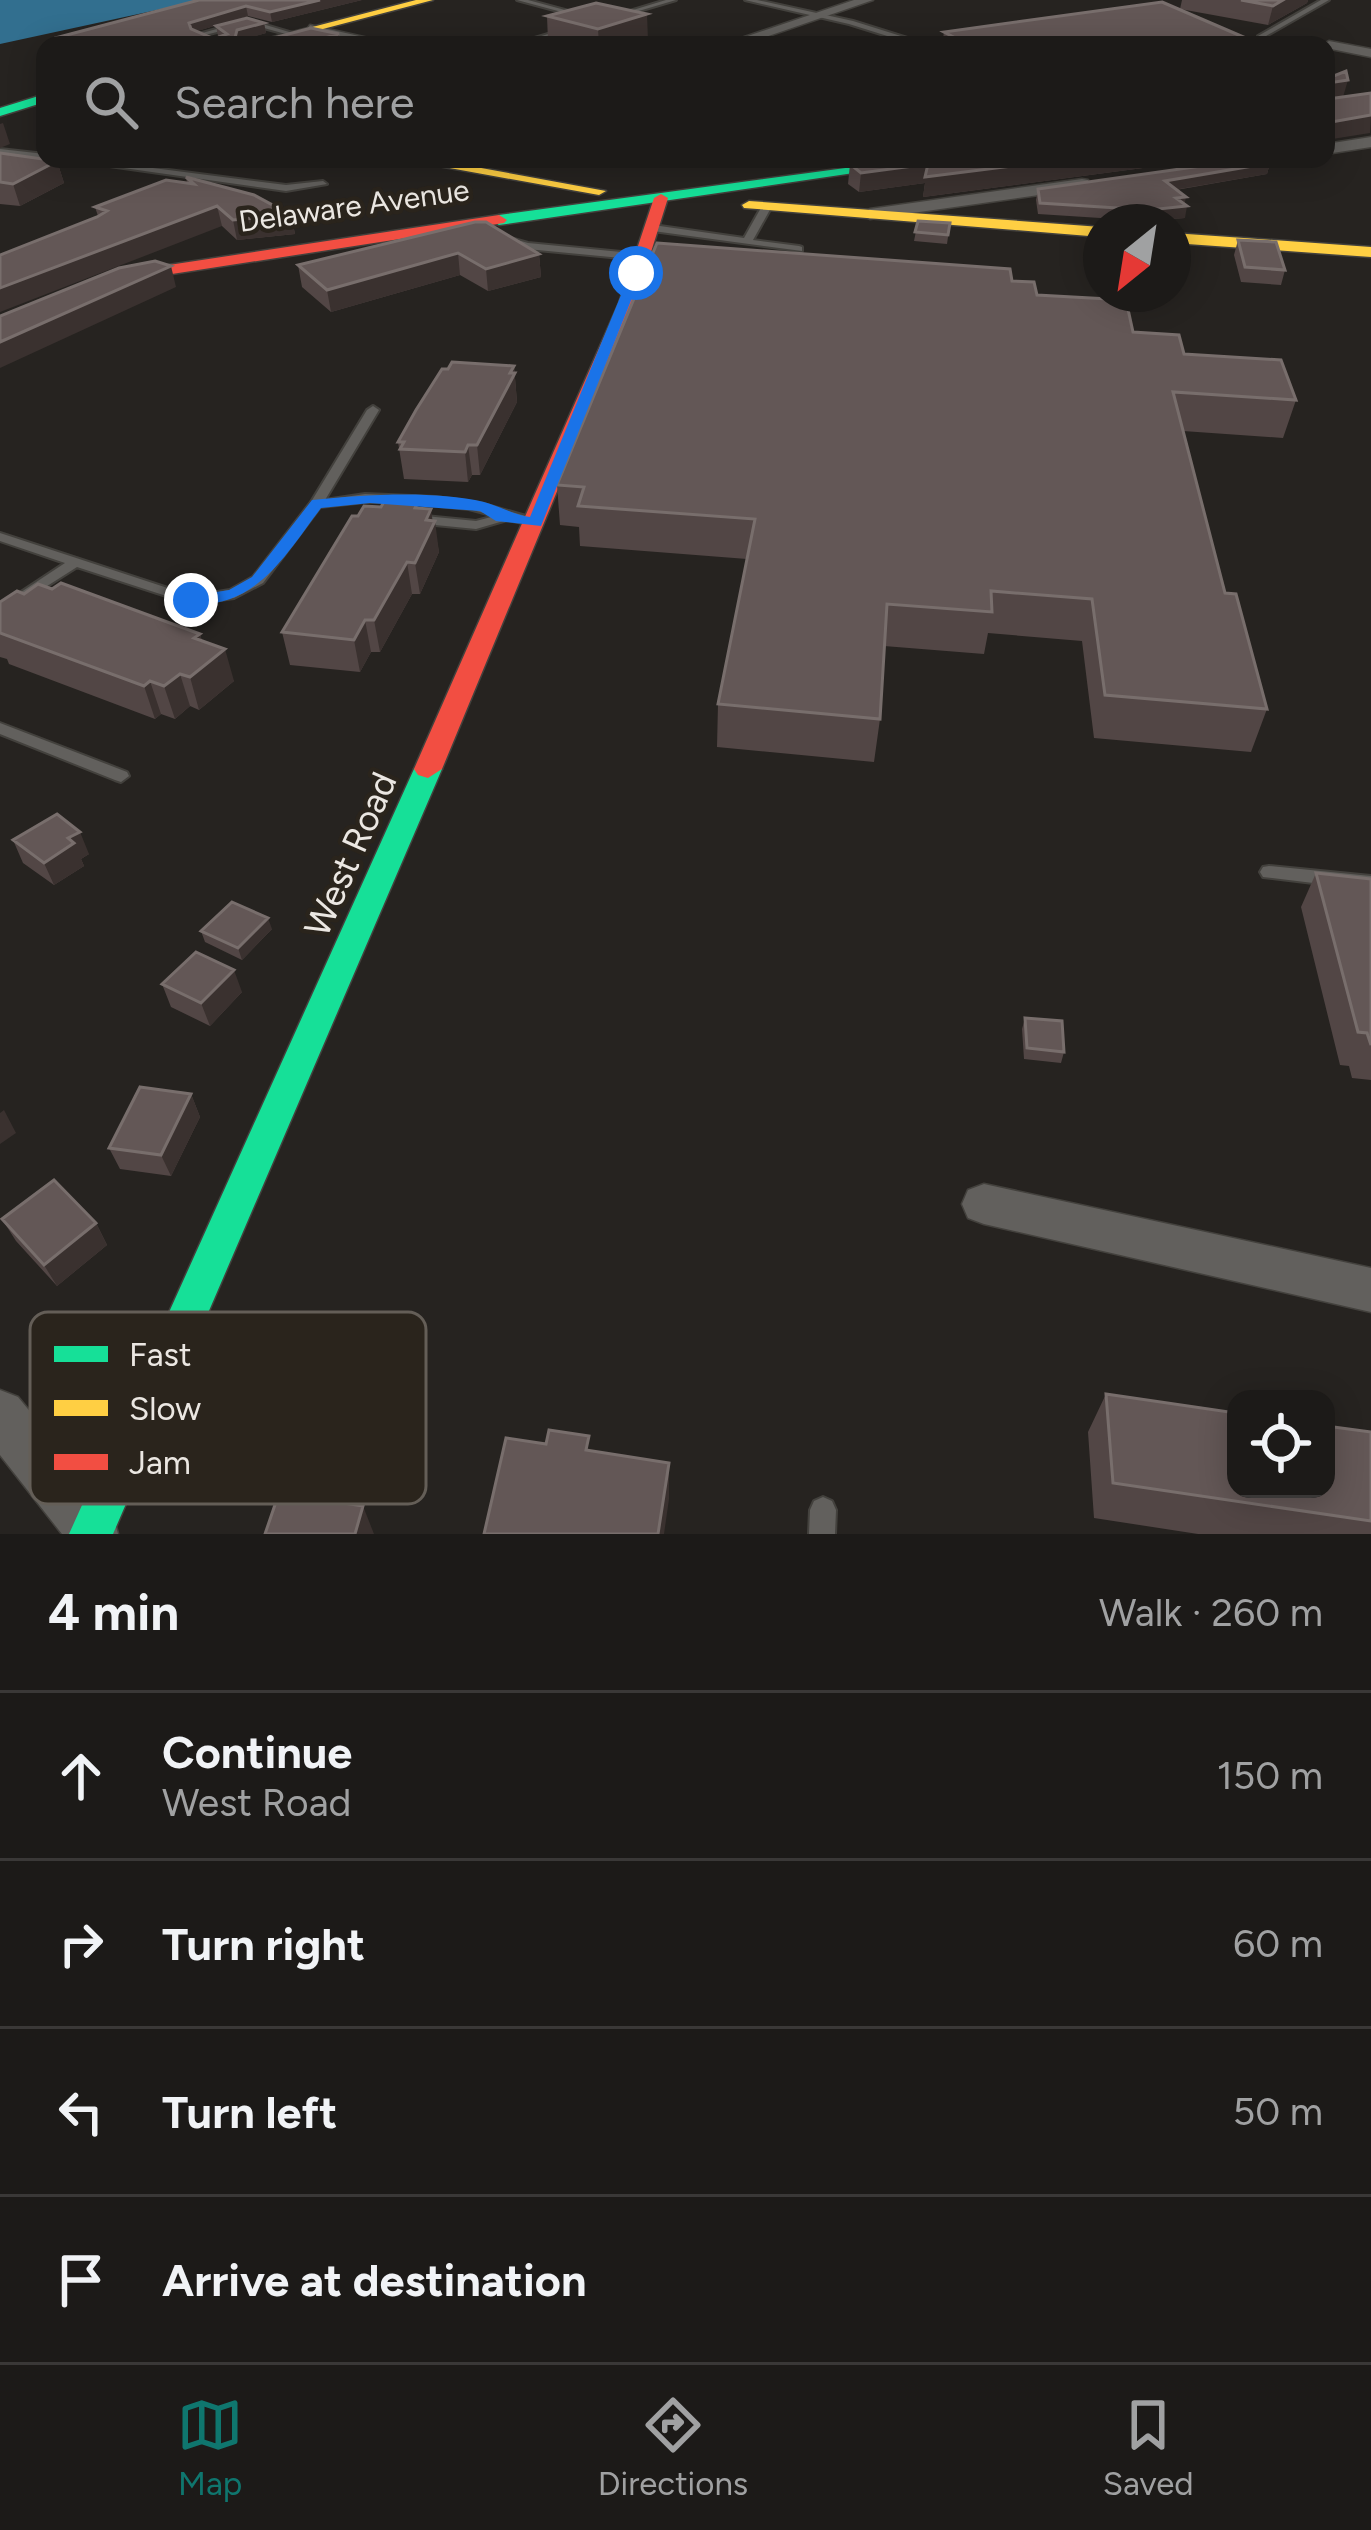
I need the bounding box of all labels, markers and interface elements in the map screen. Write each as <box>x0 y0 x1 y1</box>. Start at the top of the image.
search box <box>36 36 1335 168</box>
icon: search <box>78 69 144 135</box>
text: Search here <box>174 75 414 129</box>
street label: Delaware Avenue <box>236 171 472 240</box>
north arrow <box>1083 204 1191 312</box>
route start <box>609 246 663 300</box>
route end <box>164 573 218 627</box>
street label: West Road <box>295 766 406 943</box>
legend <box>30 1312 426 1504</box>
text: Fast <box>129 1335 191 1374</box>
text: Slow <box>129 1389 201 1428</box>
map controls <box>1227 1390 1335 1498</box>
button: locate <box>1227 1390 1335 1498</box>
text: Jam <box>129 1443 191 1482</box>
text: 4 min <box>48 1582 179 1643</box>
text: Walk · 260 m <box>1099 1589 1323 1636</box>
text: Continue <box>162 1725 352 1779</box>
icon: ahead <box>48 1743 114 1809</box>
text: 150 m <box>1217 1752 1323 1799</box>
text: West Road <box>162 1779 351 1826</box>
icon: right <box>48 1911 114 1977</box>
text: Turn right <box>162 1917 365 1971</box>
text: 60 m <box>1233 1920 1323 1967</box>
icon: left <box>48 2079 114 2145</box>
text: Turn left <box>162 2085 337 2139</box>
text: 50 m <box>1233 2088 1323 2135</box>
icon: arrive <box>48 2247 114 2313</box>
text: Arrive at destination <box>162 2253 586 2307</box>
tab: Map <box>177 2392 243 2503</box>
tab: Directions <box>598 2392 748 2503</box>
tab: Saved <box>1103 2392 1194 2503</box>

